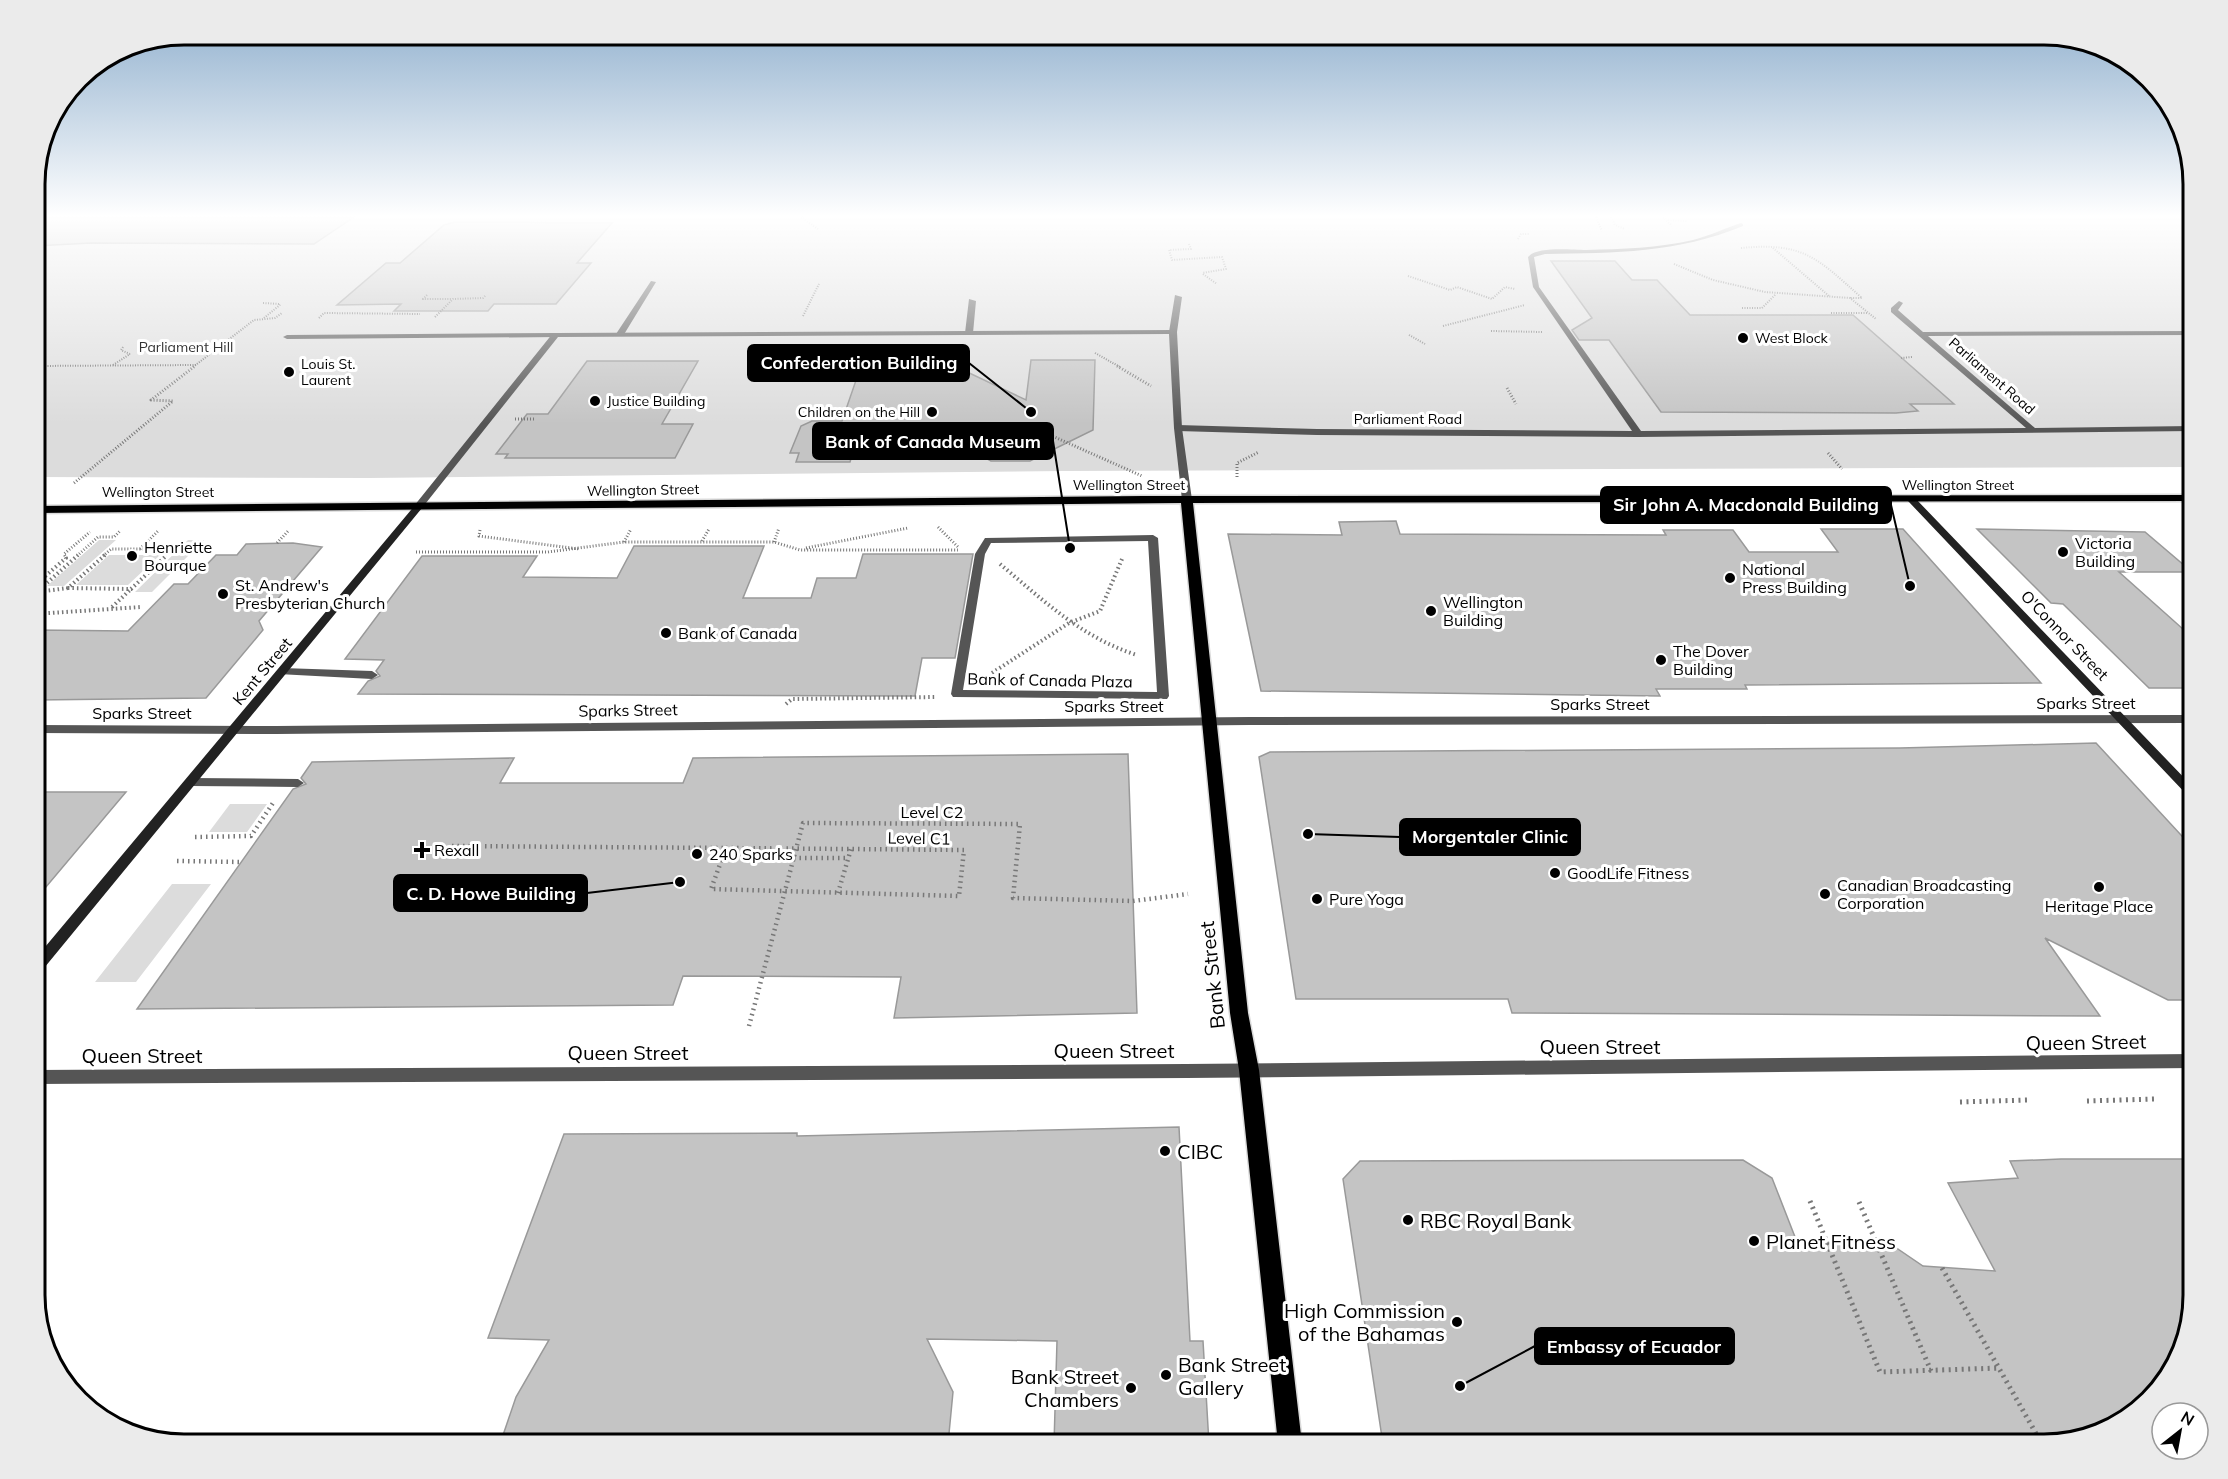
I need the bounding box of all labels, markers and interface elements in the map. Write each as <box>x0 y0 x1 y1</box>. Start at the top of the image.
place label: West Block <box>1755 329 1829 347</box>
marker: West Block <box>1736 331 1750 345</box>
street label: Parliament Road <box>1945 334 2039 418</box>
park label: Parliament Hill <box>139 338 233 356</box>
callout: Confederation Building <box>748 345 969 381</box>
text: Confederation Building <box>760 351 958 374</box>
place label: Louis St. Laurent <box>301 355 356 389</box>
marker: Louis St. Laurent <box>282 365 296 379</box>
place label: Justice Building <box>607 392 706 410</box>
marker: Justice Building <box>588 394 602 408</box>
place label: Children on the Hill <box>798 403 920 421</box>
marker: Children on the Hill <box>925 405 939 419</box>
street label: Parliament Road <box>1354 410 1462 428</box>
callout: Bank of Canada Museum <box>813 423 1053 459</box>
text: Bank of Canada Museum <box>825 430 1041 453</box>
street label: Wellington Street <box>1073 476 1185 494</box>
street label: Wellington Street <box>1902 476 2014 494</box>
street label: Wellington Street <box>587 480 699 500</box>
street label: Wellington Street <box>102 483 214 501</box>
callout: Sir John A. Macdonald Building <box>1601 487 1891 523</box>
text: Sir John A. Macdonald Building <box>1613 493 1879 516</box>
place label: Victoria Building <box>2075 533 2135 571</box>
place label: Henriette Bourque <box>144 537 212 575</box>
marker: Victoria Building <box>2056 545 2070 559</box>
marker: Henriette Bourque <box>125 549 139 563</box>
place label: National Press Building <box>1742 559 1847 597</box>
marker: National Press Building <box>1723 571 1737 585</box>
place label: St. Andrew's Presbyterian Church <box>235 575 385 613</box>
street label: O'Connor Street <box>2017 586 2113 685</box>
marker: St. Andrew's Presbyterian Church <box>216 587 230 601</box>
place label: Wellington Building <box>1443 592 1523 630</box>
marker: Wellington Building <box>1424 604 1438 618</box>
place label: Bank of Canada <box>678 623 797 643</box>
marker: Bank of Canada <box>659 626 673 640</box>
street label: Kent Street <box>228 633 296 709</box>
place label: The Dover Building <box>1673 641 1749 679</box>
marker: The Dover Building <box>1654 653 1668 667</box>
street label: Bank of Canada Plaza <box>967 669 1133 691</box>
street label: Sparks Street <box>2036 693 2136 713</box>
street label: Sparks Street <box>1550 694 1650 714</box>
street label: Sparks Street <box>1064 696 1164 716</box>
street label: Sparks Street <box>578 699 678 721</box>
street label: Sparks Street <box>92 703 192 723</box>
street label: Level C2 <box>901 802 963 822</box>
callout: Morgentaler Clinic <box>1400 819 1580 855</box>
text: Morgentaler Clinic <box>1412 825 1568 848</box>
street label: Level C1 <box>887 827 951 849</box>
place label: Rexall <box>434 840 479 860</box>
marker: Rexall <box>415 843 429 857</box>
place label: 240 Sparks <box>709 844 793 864</box>
marker: 240 Sparks <box>690 847 704 861</box>
place label: GoodLife Fitness <box>1567 863 1690 883</box>
marker: GoodLife Fitness <box>1548 866 1562 880</box>
callout: C. D. Howe Building <box>394 875 587 911</box>
place label: Canadian Broadcasting Corporation <box>1837 875 2011 913</box>
marker: Heritage Place <box>2092 880 2106 894</box>
text: C. D. Howe Building <box>406 882 576 905</box>
marker: Canadian Broadcasting Corporation <box>1818 887 1832 901</box>
place label: Pure Yoga <box>1329 889 1404 909</box>
marker: Pure Yoga <box>1310 892 1324 906</box>
place label: Heritage Place <box>2045 896 2153 916</box>
street label: Bank Street <box>1194 920 1230 1030</box>
street label: Queen Street <box>2025 1028 2147 1056</box>
street label: Queen Street <box>1540 1034 1661 1059</box>
street label: Queen Street <box>1054 1038 1175 1063</box>
street label: Queen Street <box>568 1040 689 1065</box>
street label: Queen Street <box>82 1043 203 1068</box>
place label: CIBC <box>1177 1139 1223 1164</box>
marker: CIBC <box>1158 1144 1172 1158</box>
place label: RBC Royal Bank <box>1420 1208 1572 1233</box>
marker: RBC Royal Bank <box>1401 1213 1415 1227</box>
place label: Planet Fitness <box>1766 1229 1896 1254</box>
marker: Planet Fitness <box>1747 1234 1761 1248</box>
place label: High Commission of the Bahamas <box>1284 1298 1445 1346</box>
marker: High Commission of the Bahamas <box>1450 1315 1464 1329</box>
callout: Embassy of Ecuador <box>1535 1328 1734 1364</box>
text: Embassy of Ecuador <box>1547 1335 1722 1358</box>
place label: Bank Street Gallery <box>1178 1352 1286 1400</box>
place label: Bank Street Chambers <box>1011 1364 1119 1412</box>
marker: Bank Street Gallery <box>1159 1368 1173 1382</box>
marker: Bank Street Chambers <box>1124 1381 1138 1395</box>
north arrow <box>2150 1401 2210 1461</box>
text: N <box>2177 1406 2198 1430</box>

